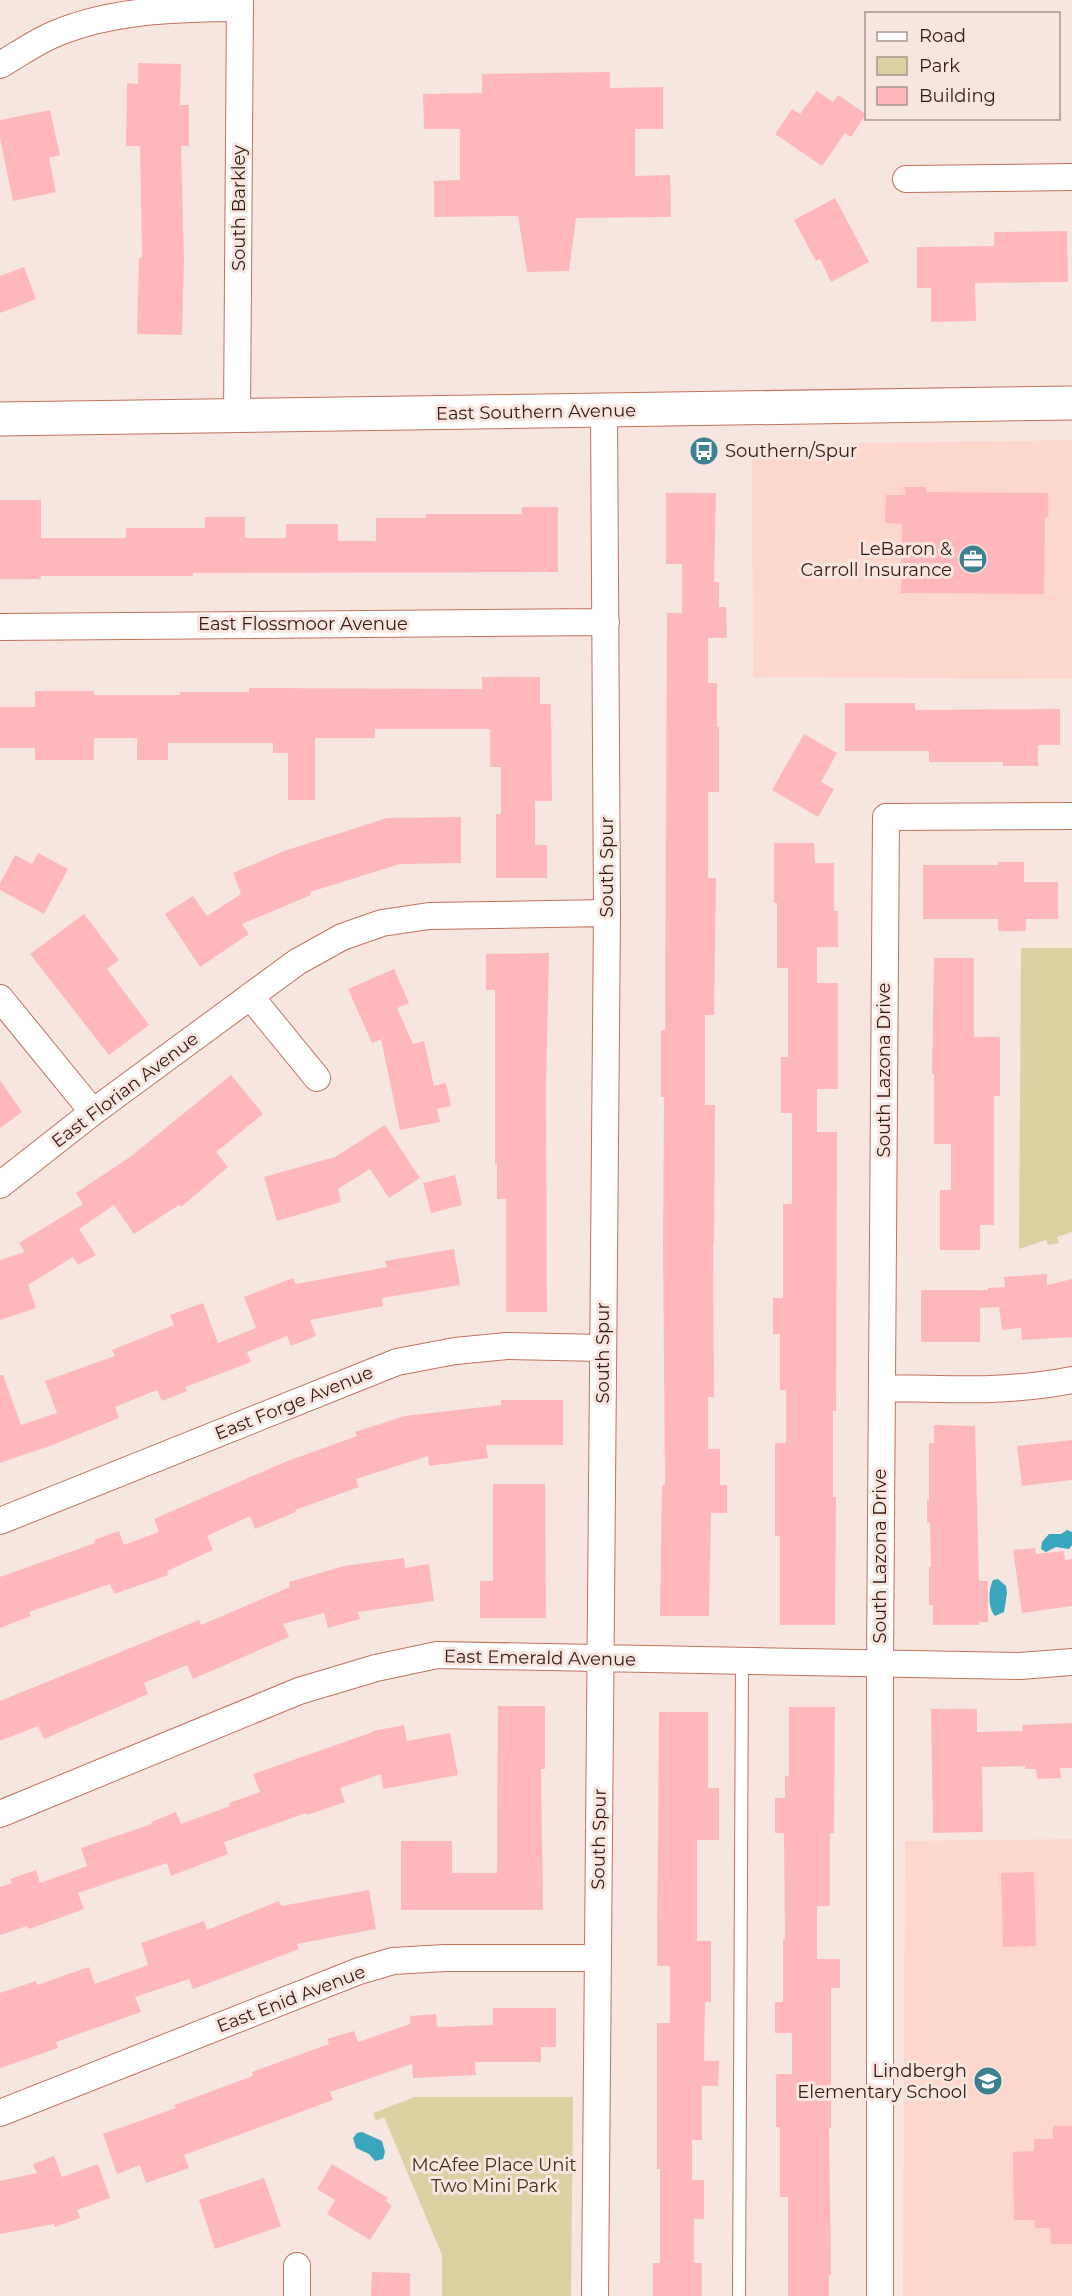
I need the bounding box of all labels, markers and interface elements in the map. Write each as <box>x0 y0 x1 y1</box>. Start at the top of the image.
legend <box>865 12 1060 120</box>
text: Road <box>919 25 966 47</box>
text: Park <box>919 55 960 77</box>
text: Building <box>919 85 996 107</box>
street label: South Barkley <box>228 145 250 271</box>
street label: East Southern Avenue <box>436 399 636 425</box>
bus stop icon: Southern/Spur <box>688 435 720 467</box>
place label: Southern/Spur <box>725 440 857 462</box>
place label: LeBaron & Carroll Insurance <box>800 538 952 581</box>
office icon: LeBaron & Carroll Insurance <box>957 543 989 575</box>
street label: East Flossmoor Avenue <box>198 613 408 635</box>
street label: South Spur <box>596 816 618 918</box>
street label: South Lazona Drive <box>873 982 895 1157</box>
street label: East Florian Avenue <box>47 1028 203 1152</box>
street label: South Spur <box>592 1302 614 1404</box>
street label: East Forge Avenue <box>212 1361 376 1445</box>
street label: South Lazona Drive <box>869 1468 891 1643</box>
street label: East Emerald Avenue <box>444 1645 636 1671</box>
street label: South Spur <box>587 1788 611 1890</box>
street label: East Enid Avenue <box>214 1961 368 2037</box>
place label: Lindbergh Elementary School <box>797 2060 967 2103</box>
school or university icon: Lindbergh Elementary School <box>972 2065 1004 2097</box>
park label: McAfee Place Unit Two Mini Park <box>412 2154 577 2197</box>

